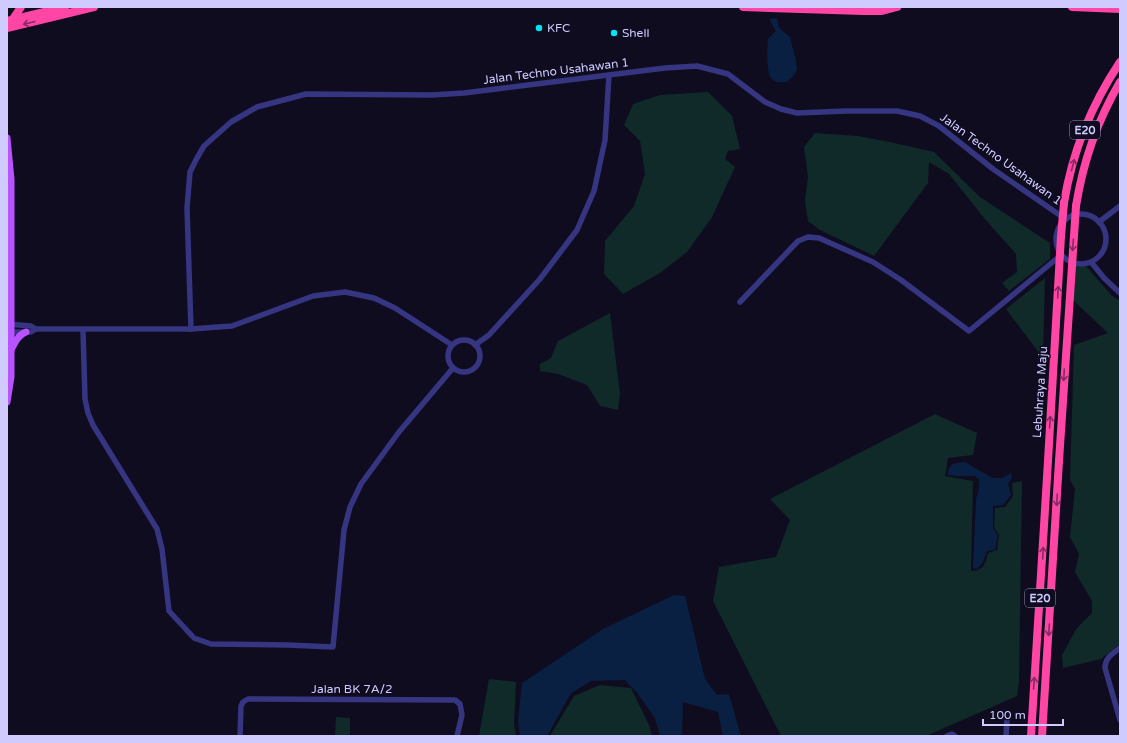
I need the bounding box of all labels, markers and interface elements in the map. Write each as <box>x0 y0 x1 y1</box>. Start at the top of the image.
one-way arrow <box>23 19 36 27</box>
place label: KFC <box>547 21 570 35</box>
marker: KFC <box>534 23 544 33</box>
place label: Shell <box>622 26 649 40</box>
marker: Shell <box>609 28 619 38</box>
street label: Jalan Techno Usahawan 1 <box>482 55 630 87</box>
street label: Jalan Techno Usahawan 1 <box>938 110 1064 208</box>
road number: E20 <box>1070 121 1100 139</box>
one-way arrow <box>1070 159 1077 172</box>
one-way arrow <box>1069 238 1076 251</box>
one-way arrow <box>1054 286 1062 299</box>
street label: Lebuhraya Maju <box>1030 346 1050 438</box>
one-way arrow <box>1060 368 1068 381</box>
one-way arrow <box>1047 416 1054 429</box>
one-way arrow <box>1053 493 1060 506</box>
one-way arrow <box>1039 547 1046 560</box>
road number: E20 <box>1025 589 1055 607</box>
one-way arrow <box>1045 623 1052 636</box>
one-way arrow <box>1030 677 1037 690</box>
street label: Jalan BK 7A/2 <box>311 682 393 696</box>
scale bar <box>983 701 1063 727</box>
text: 100 m <box>989 708 1026 722</box>

